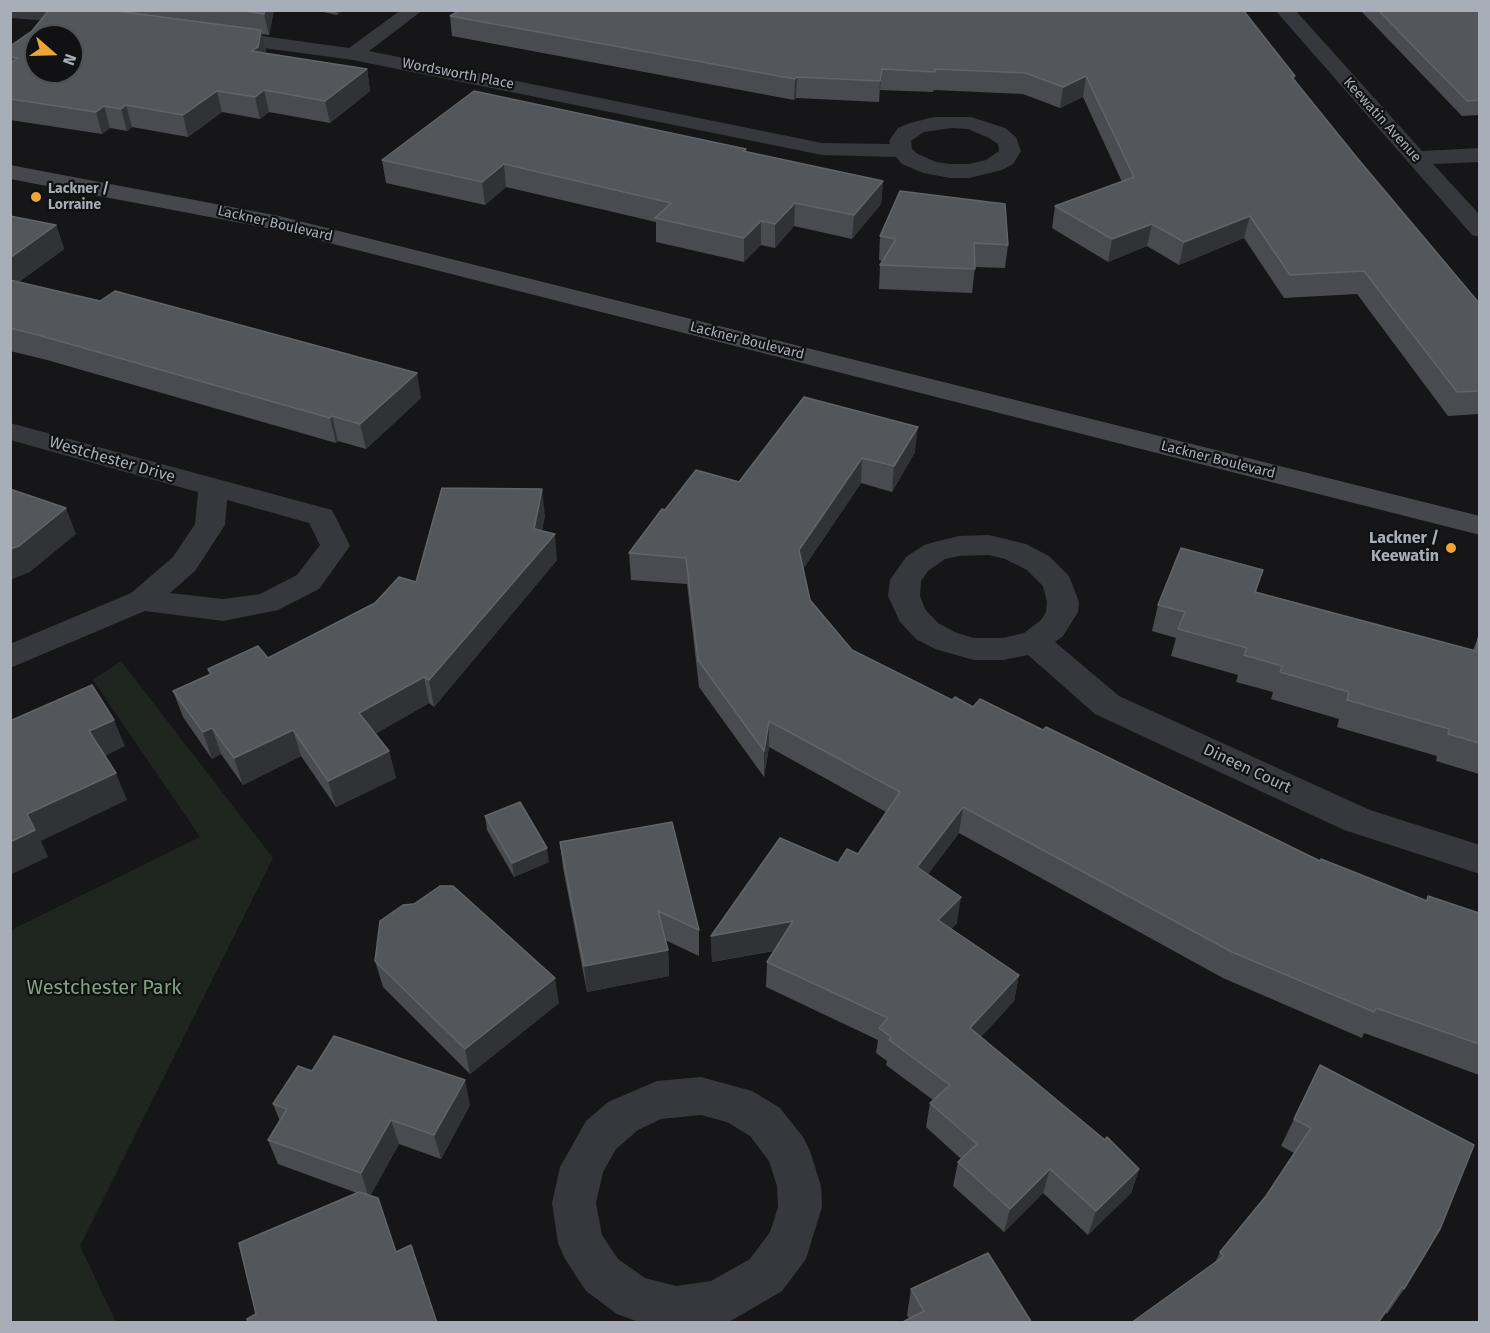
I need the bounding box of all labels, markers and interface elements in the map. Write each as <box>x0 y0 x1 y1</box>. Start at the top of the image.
north arrow <box>24 24 84 84</box>
text: N <box>59 51 80 68</box>
street label: Wordsworth Place <box>401 55 515 93</box>
street label: Keewatin Avenue <box>1340 74 1424 166</box>
place label: Lackner / Lorraine <box>48 181 109 214</box>
marker: Lackner / Lorraine <box>29 190 43 204</box>
street label: Lackner Boulevard <box>216 203 334 245</box>
street label: Lackner Boulevard <box>688 319 806 363</box>
street label: Westchester Drive <box>47 433 177 487</box>
street label: Lackner Boulevard <box>1159 438 1277 482</box>
place label: Lackner / Keewatin <box>1369 529 1439 567</box>
marker: Lackner / Keewatin <box>1444 541 1458 555</box>
street label: Dineen Court <box>1200 740 1294 798</box>
park label: Westchester Park <box>26 976 182 1000</box>

